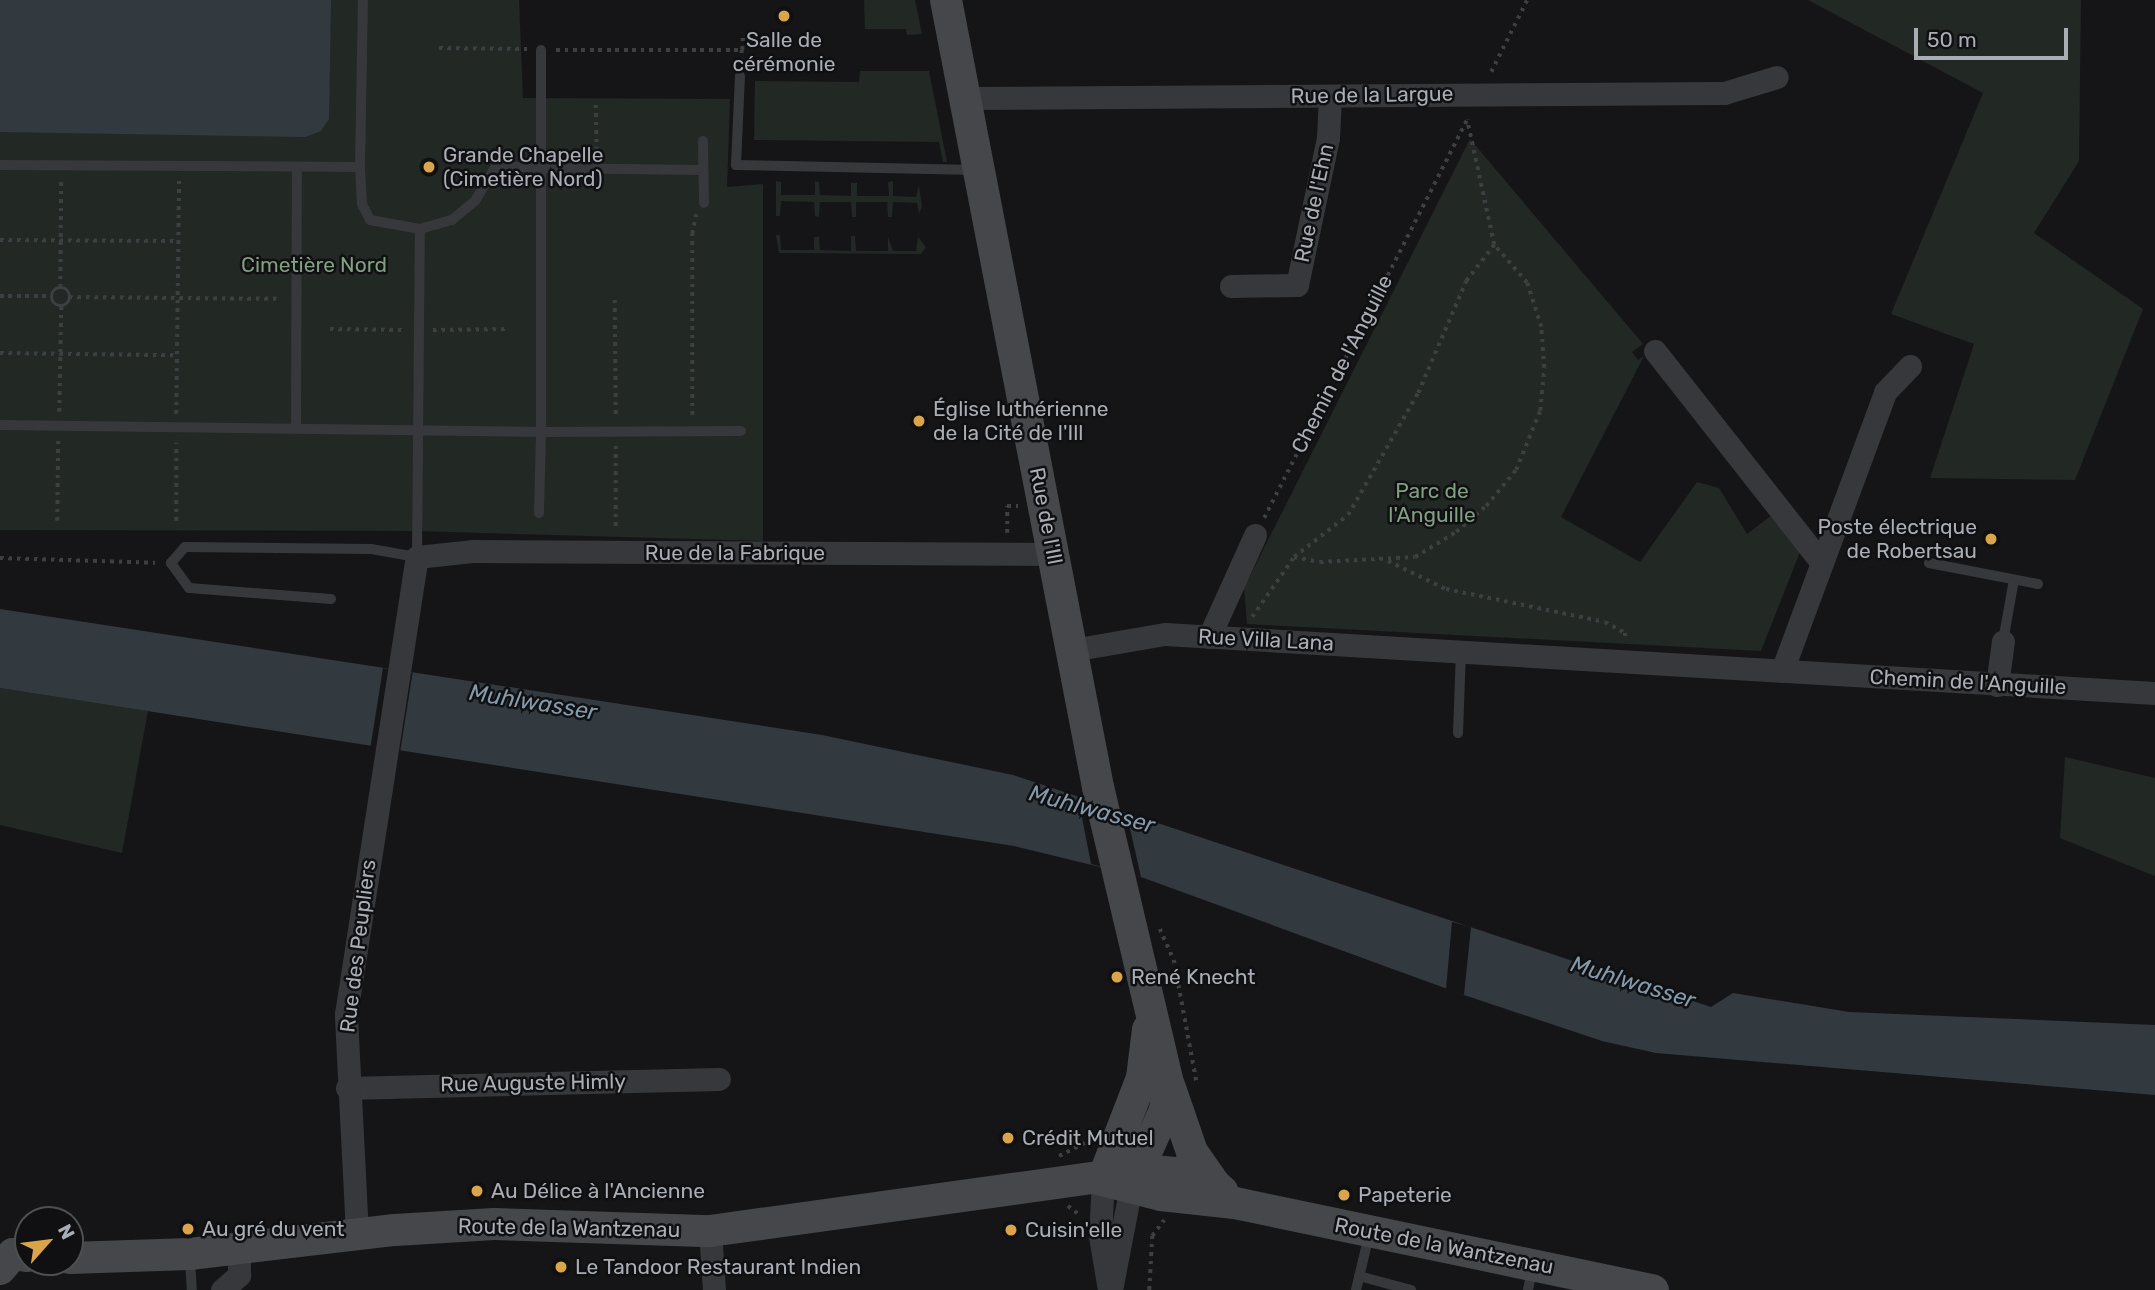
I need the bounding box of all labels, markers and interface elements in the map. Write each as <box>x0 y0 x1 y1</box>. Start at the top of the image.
marker: Salle de cérémonie <box>776 8 792 24</box>
scale bar <box>1917 14 2071 58</box>
place label: Salle de cérémonie <box>732 27 836 77</box>
text: 50 m <box>1927 27 1977 52</box>
street label: Rue de la Largue <box>1290 81 1454 109</box>
street label: Rue de l'Ehn <box>1289 141 1339 265</box>
place label: Grande Chapelle (Cimetière Nord) <box>443 142 603 192</box>
marker: Grande Chapelle (Cimetière Nord) <box>421 159 437 175</box>
park label: Cimetière Nord <box>241 252 387 278</box>
street label: Chemin de l'Anguille <box>1286 271 1398 457</box>
place label: Église luthérienne de la Cité de l'Ill <box>933 396 1108 446</box>
marker: Église luthérienne de la Cité de l'Ill <box>911 413 927 429</box>
street label: Rue de l'Ill <box>1024 465 1068 567</box>
park label: Parc de l'Anguille <box>1388 478 1476 528</box>
place label: Poste électrique de Robertsau <box>1817 514 1977 564</box>
marker: Poste électrique de Robertsau <box>1983 531 1999 547</box>
street label: Rue de la Fabrique <box>645 540 825 566</box>
street label: Rue Villa Lana <box>1197 624 1335 656</box>
street label: Chemin de l'Anguille <box>1869 664 2067 700</box>
water label: Muhlwasser <box>467 678 599 726</box>
water label: Muhlwasser <box>1026 779 1158 839</box>
street label: Rue des Peupliers <box>335 858 381 1034</box>
water label: Muhlwasser <box>1567 950 1699 1014</box>
place label: René Knecht <box>1131 964 1256 990</box>
marker: René Knecht <box>1109 969 1125 985</box>
street label: Rue Auguste Himly <box>440 1069 626 1097</box>
place label: Crédit Mutuel <box>1022 1125 1153 1151</box>
marker: Crédit Mutuel <box>1000 1130 1016 1146</box>
place label: Au Délice à l'Ancienne <box>491 1178 705 1204</box>
place label: Papeterie <box>1358 1182 1452 1208</box>
marker: Au Délice à l'Ancienne <box>469 1183 485 1199</box>
marker: Papeterie <box>1336 1187 1352 1203</box>
north arrow <box>14 1206 84 1276</box>
street label: Route de la Wantzenau <box>1332 1212 1556 1280</box>
street label: Route de la Wantzenau <box>457 1213 681 1243</box>
place label: Au gré du vent <box>202 1216 345 1242</box>
place label: Cuisin'elle <box>1025 1217 1122 1243</box>
text: N <box>53 1220 80 1243</box>
marker: Au gré du vent <box>180 1221 196 1237</box>
marker: Cuisin'elle <box>1003 1222 1019 1238</box>
place label: Le Tandoor Restaurant Indien <box>575 1254 862 1280</box>
marker: Le Tandoor Restaurant Indien <box>553 1259 569 1275</box>

